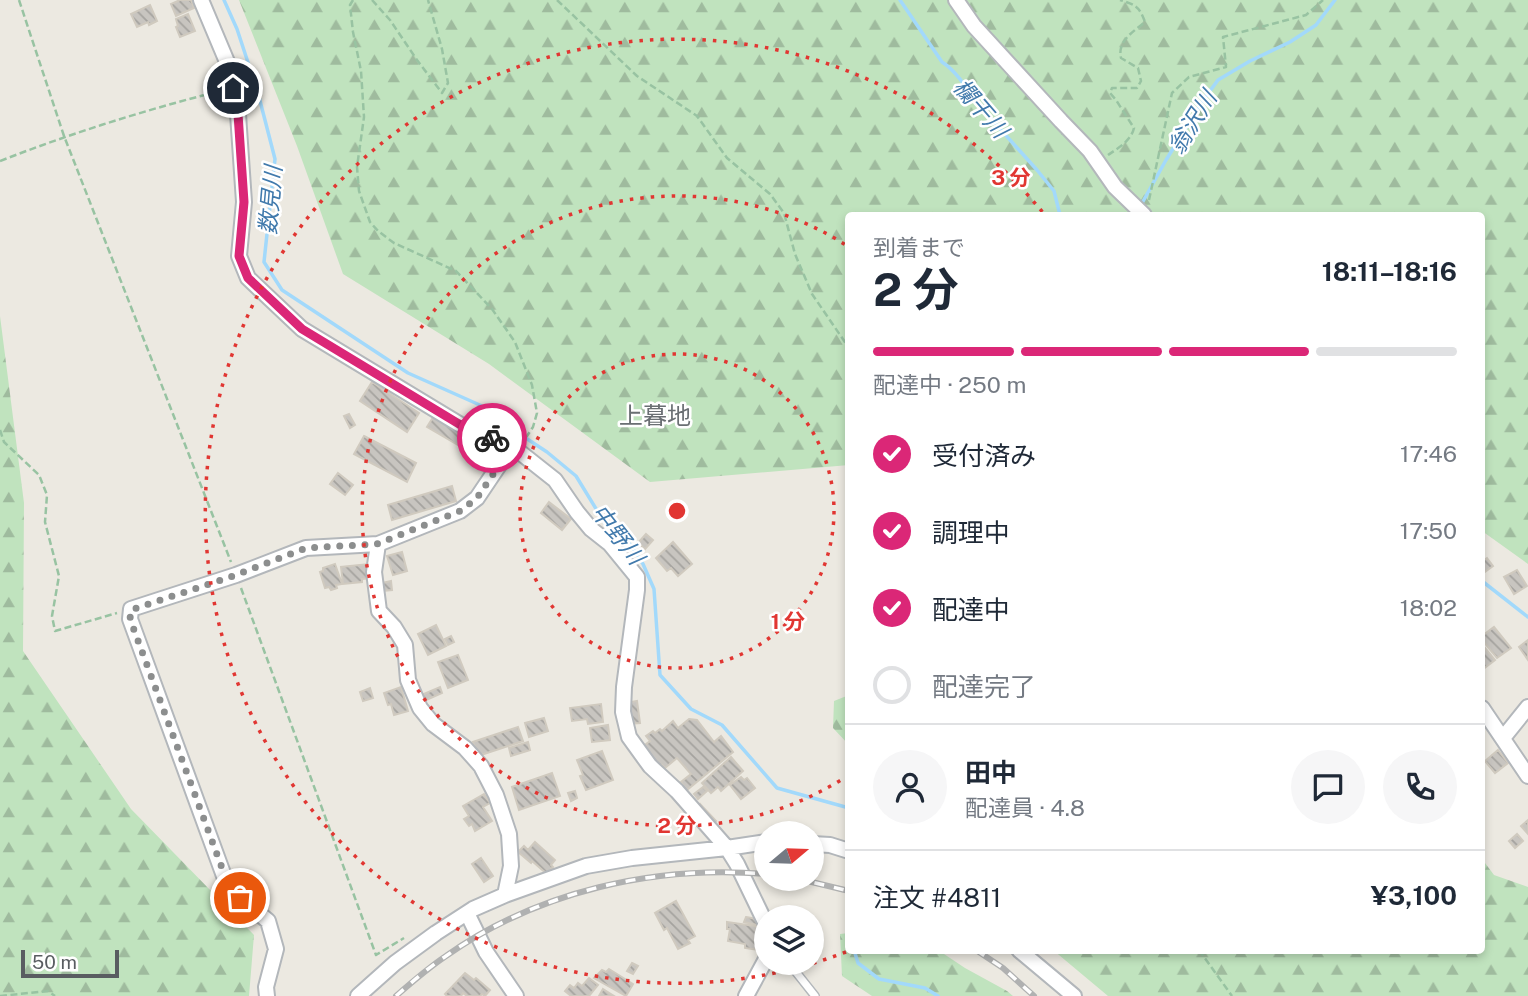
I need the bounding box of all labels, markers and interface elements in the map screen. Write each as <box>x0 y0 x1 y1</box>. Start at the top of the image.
pin <box>203 58 263 118</box>
icon: home <box>214 69 252 107</box>
water label: 欄干川 <box>948 73 1016 145</box>
water label: 翁沢川 <box>1162 83 1223 158</box>
water label: 数見川 <box>254 161 287 236</box>
text: 3 分 <box>991 165 1031 190</box>
text: 到着まで <box>873 234 965 261</box>
text: 18:11–18:16 <box>1322 256 1457 287</box>
text: 2 分 <box>873 262 959 316</box>
text: 配達中 · 250 m <box>873 371 1026 398</box>
district label: 上暮地 <box>619 401 691 429</box>
courier <box>457 403 527 473</box>
icon: bike <box>473 419 511 457</box>
icon: check <box>873 435 911 473</box>
text: 受付済み <box>932 440 1036 471</box>
text: 17:46 <box>1400 440 1457 467</box>
water label: 中野川 <box>586 499 652 572</box>
centre of rings <box>665 499 689 523</box>
icon: check <box>873 512 911 550</box>
text: 調理中 <box>932 517 1010 548</box>
text: 17:50 <box>1400 517 1457 544</box>
icon: check <box>873 589 911 627</box>
text: 配達中 <box>932 594 1010 625</box>
text: 18:02 <box>1400 594 1457 621</box>
text: 1 分 <box>771 609 805 634</box>
text: 配達完了 <box>932 671 1036 702</box>
button: person <box>873 750 947 824</box>
button: chat <box>1291 750 1365 824</box>
button: phone <box>1383 750 1457 824</box>
text: 田中 <box>965 757 1017 788</box>
text: 配達員 · 4.8 <box>965 794 1085 821</box>
text: 2 分 <box>657 813 697 838</box>
north arrow <box>754 821 824 891</box>
map controls <box>754 821 824 975</box>
pin <box>210 868 270 928</box>
icon: bag <box>221 879 259 917</box>
text: ¥3,100 <box>1371 880 1457 911</box>
text: 注文 #4811 <box>873 882 1001 913</box>
button: layers <box>754 905 824 975</box>
scale bar <box>21 947 119 979</box>
text: 50 m <box>32 951 77 973</box>

